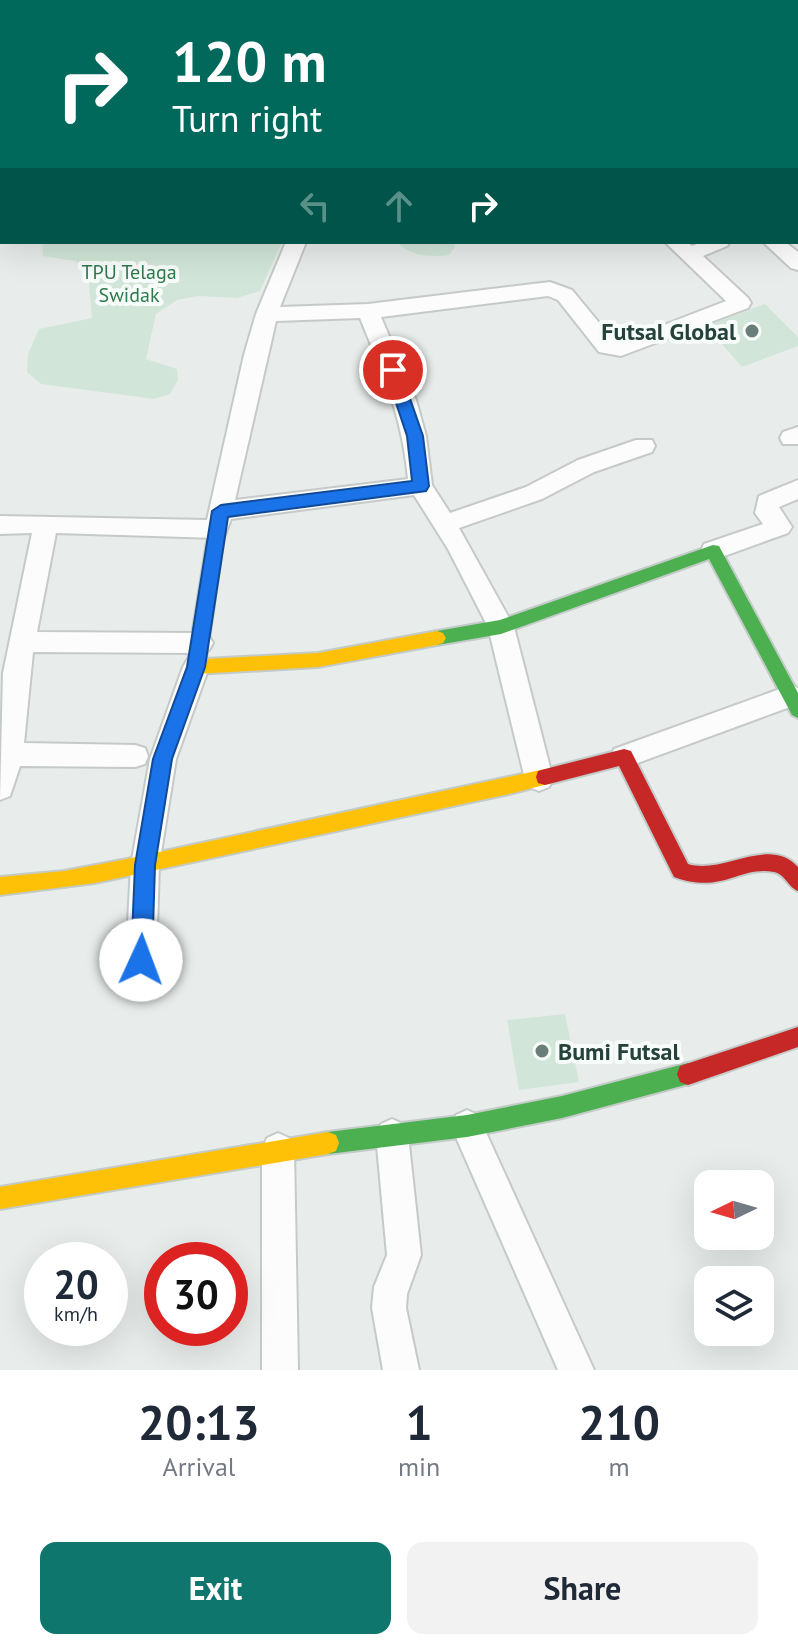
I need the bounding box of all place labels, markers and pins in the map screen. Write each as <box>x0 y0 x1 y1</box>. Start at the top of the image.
place label: Futsal Global <box>601 316 737 347</box>
marker: Futsal Global <box>743 322 761 340</box>
pin <box>359 336 427 404</box>
place label: Bumi Futsal <box>558 1036 680 1067</box>
marker: Bumi Futsal <box>533 1042 551 1060</box>

